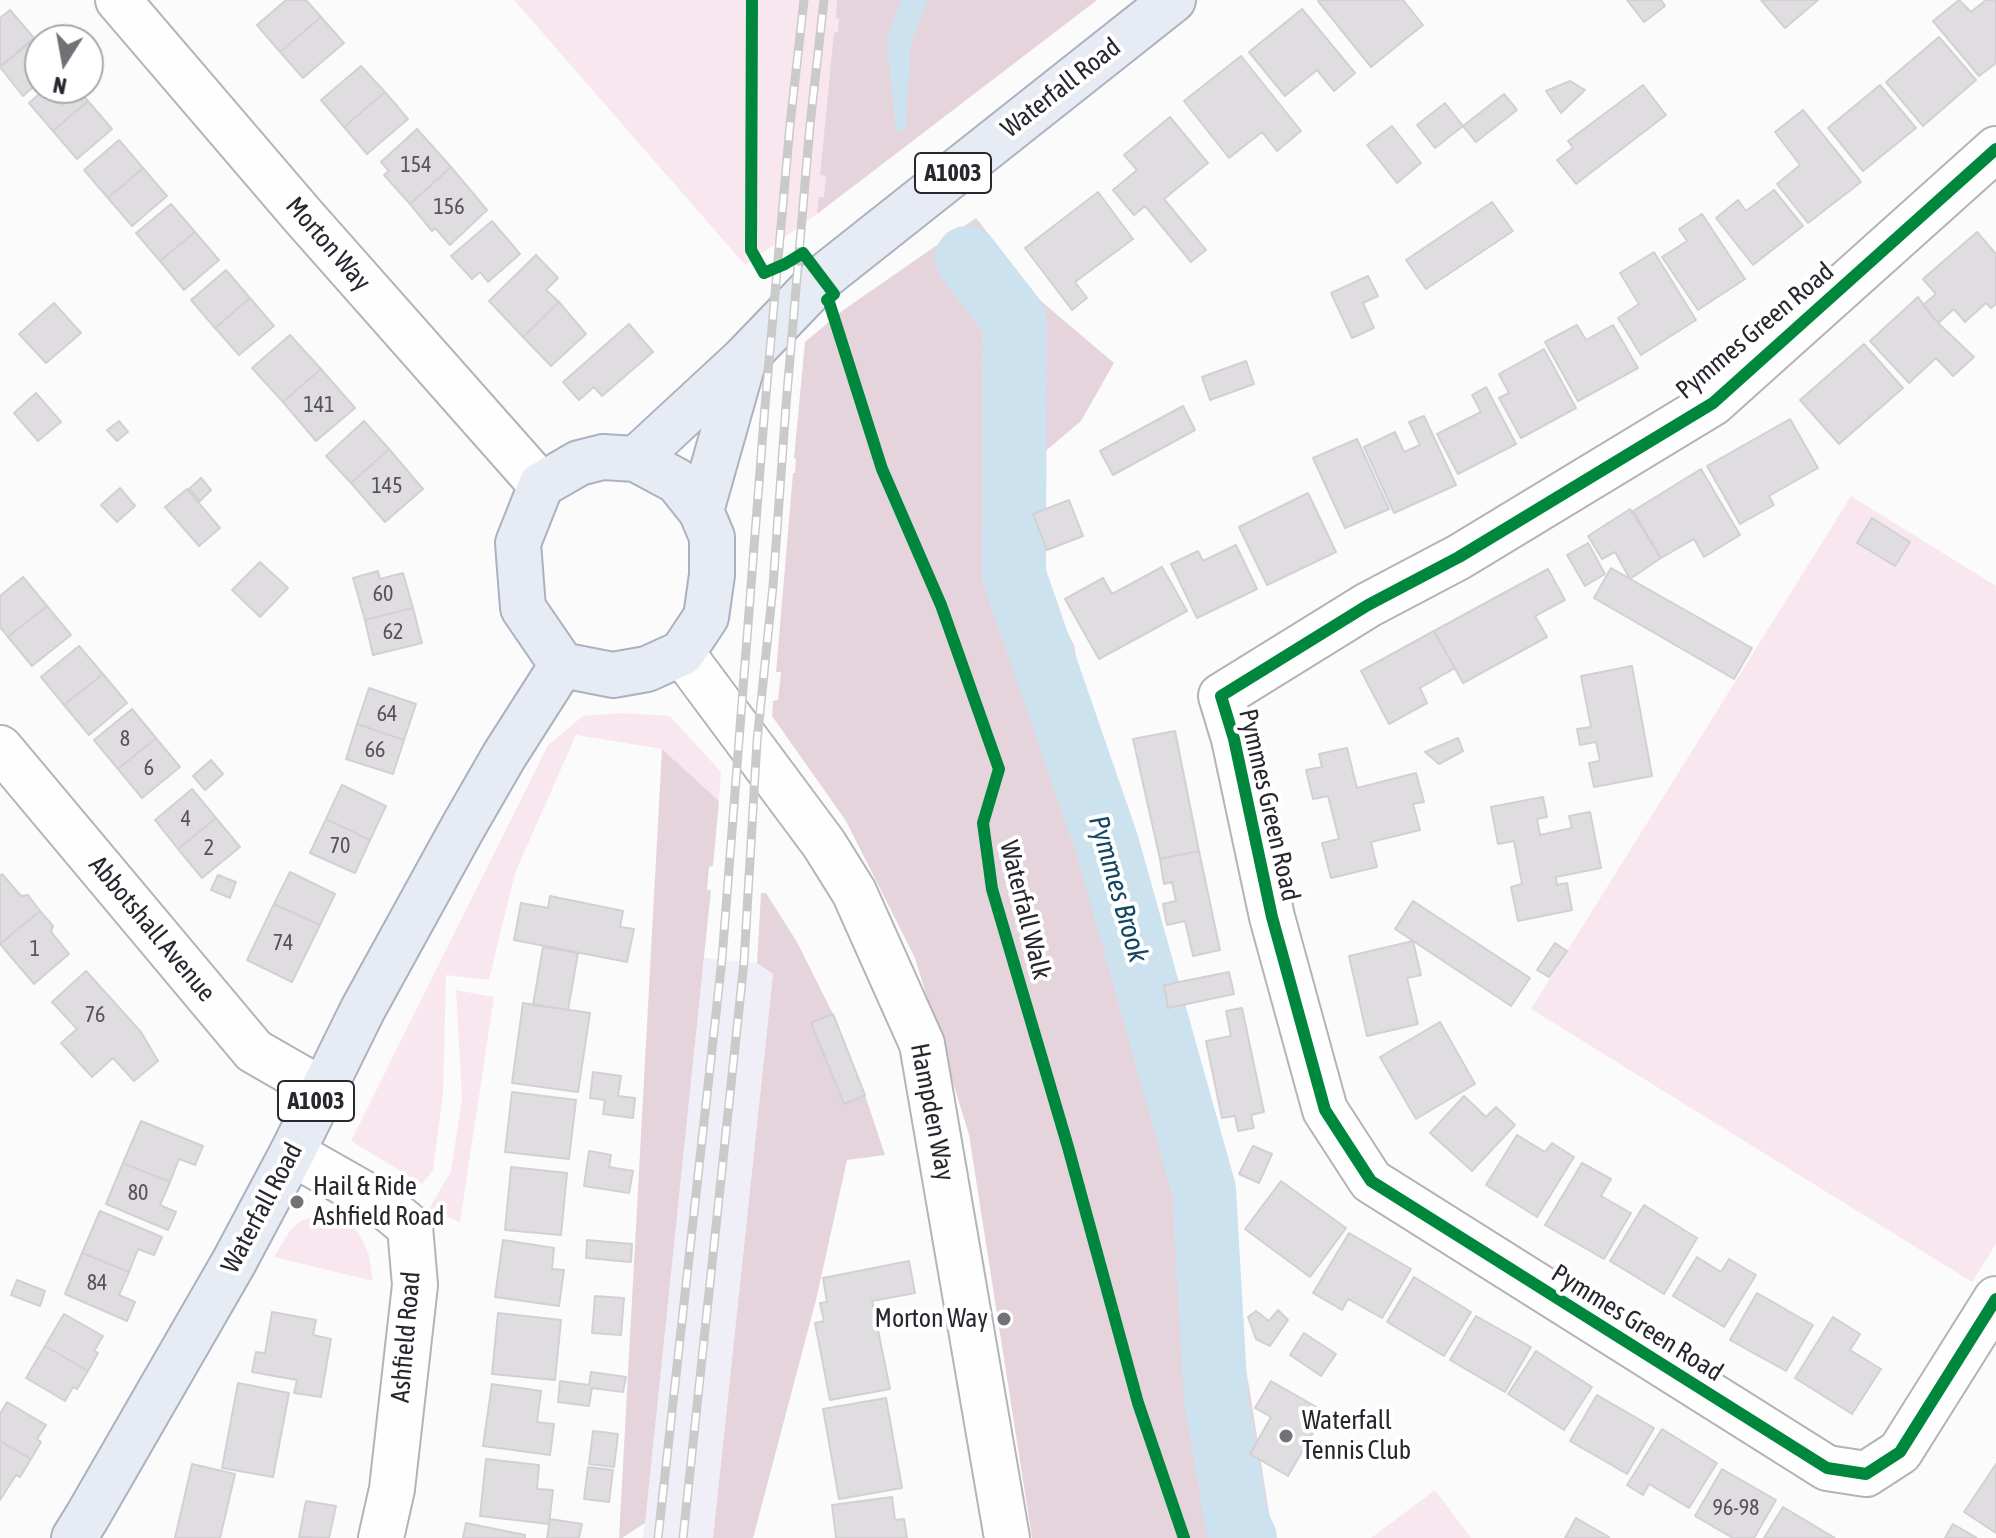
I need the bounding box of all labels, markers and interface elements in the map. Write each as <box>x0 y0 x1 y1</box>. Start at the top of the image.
north arrow <box>24 24 104 104</box>
street label: Waterfall Road <box>995 32 1127 144</box>
text: N <box>51 72 69 100</box>
house number: 154 <box>400 152 432 178</box>
road number: A1003 <box>915 153 991 193</box>
street label: Morton Way <box>279 191 377 297</box>
house number: 156 <box>433 194 465 220</box>
street label: Pymmes Green Road <box>1670 256 1840 406</box>
house number: 141 <box>303 392 335 418</box>
house number: 145 <box>371 473 403 499</box>
house number: 60 <box>373 581 393 607</box>
house number: 62 <box>383 619 403 645</box>
house number: 64 <box>377 701 397 727</box>
street label: Pymmes Green Road <box>1232 706 1306 904</box>
house number: 8 <box>120 726 130 752</box>
house number: 66 <box>365 737 385 763</box>
house number: 6 <box>144 755 154 781</box>
house number: 4 <box>181 806 191 832</box>
water label: Pymmes Brook <box>1081 812 1155 966</box>
house number: 70 <box>330 833 350 859</box>
house number: 2 <box>204 835 214 861</box>
street label: Waterfall Walk <box>993 837 1057 983</box>
street label: Abbotshall Avenue <box>82 850 222 1008</box>
house number: 74 <box>273 930 293 956</box>
house number: 1 <box>30 936 40 962</box>
house number: 76 <box>85 1002 105 1028</box>
street label: Hampden Way <box>903 1041 961 1183</box>
road number: A1003 <box>278 1081 354 1121</box>
street label: Waterfall Road <box>215 1138 309 1278</box>
place label: Hail & Ride Ashfield Road <box>313 1171 445 1232</box>
house number: 80 <box>128 1180 148 1206</box>
marker: Hail & Ride Ashfield Road <box>288 1193 306 1211</box>
street label: Pymmes Green Road <box>1546 1258 1728 1388</box>
house number: 84 <box>87 1270 107 1296</box>
street label: Ashfield Road <box>385 1270 427 1404</box>
place label: Morton Way <box>874 1303 988 1335</box>
marker: Morton Way <box>995 1310 1013 1328</box>
place label: Waterfall Tennis Club <box>1302 1405 1411 1466</box>
marker: Waterfall Tennis Club <box>1277 1427 1295 1445</box>
house number: 96-98 <box>1713 1495 1759 1521</box>

